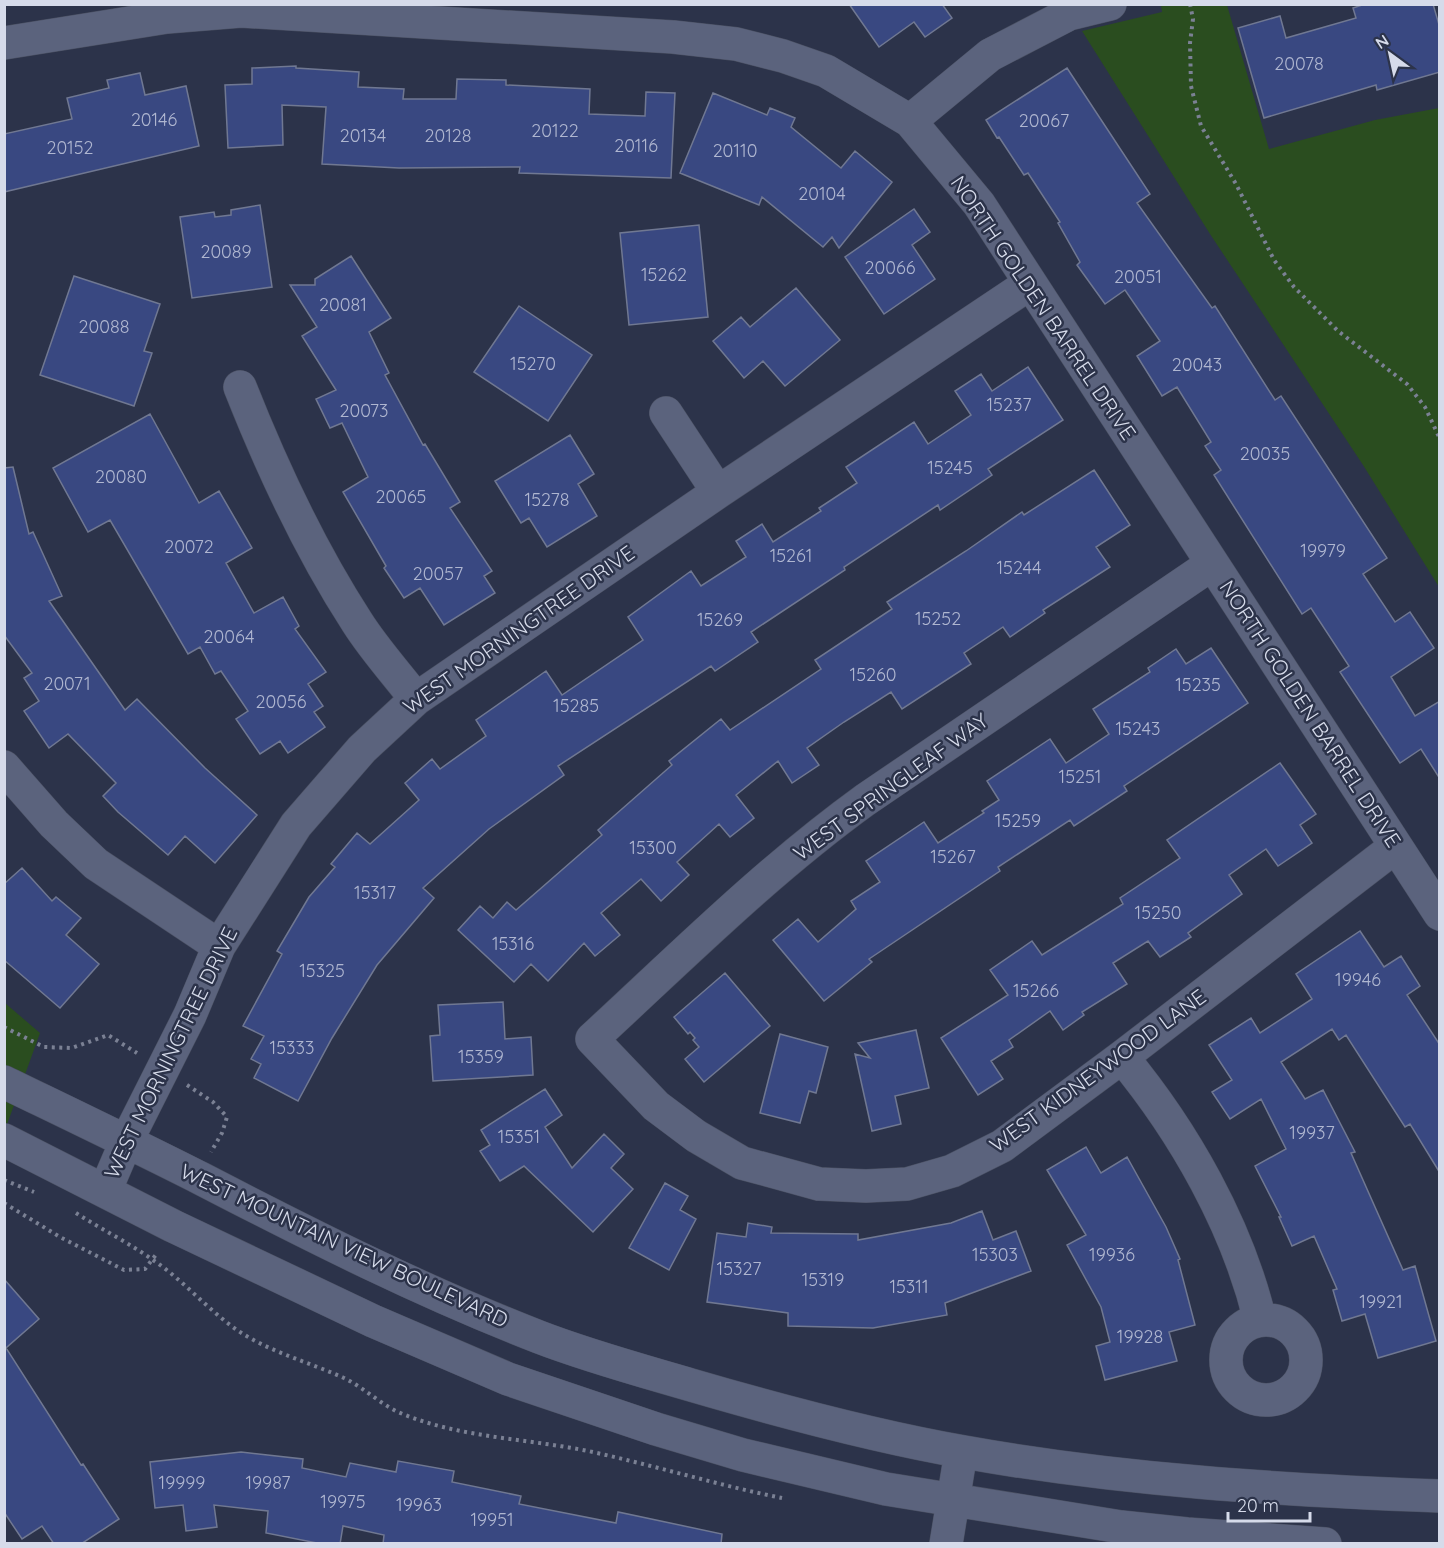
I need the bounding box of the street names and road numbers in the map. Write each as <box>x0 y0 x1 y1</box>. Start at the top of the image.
street label: NORTH GOLDEN BARREL DRIVE <box>946 170 1142 445</box>
street label: WEST MORNINGTREE DRIVE <box>398 539 639 719</box>
street label: NORTH GOLDEN BARREL DRIVE <box>1215 575 1407 852</box>
street label: WEST SPRINGLEAF WAY <box>788 707 993 866</box>
street label: WEST MORNINGTREE DRIVE <box>98 923 242 1183</box>
street label: WEST KIDNEYWOOD LANE <box>984 983 1211 1157</box>
street label: WEST MOUNTAIN VIEW BOULEVARD <box>176 1158 512 1333</box>

